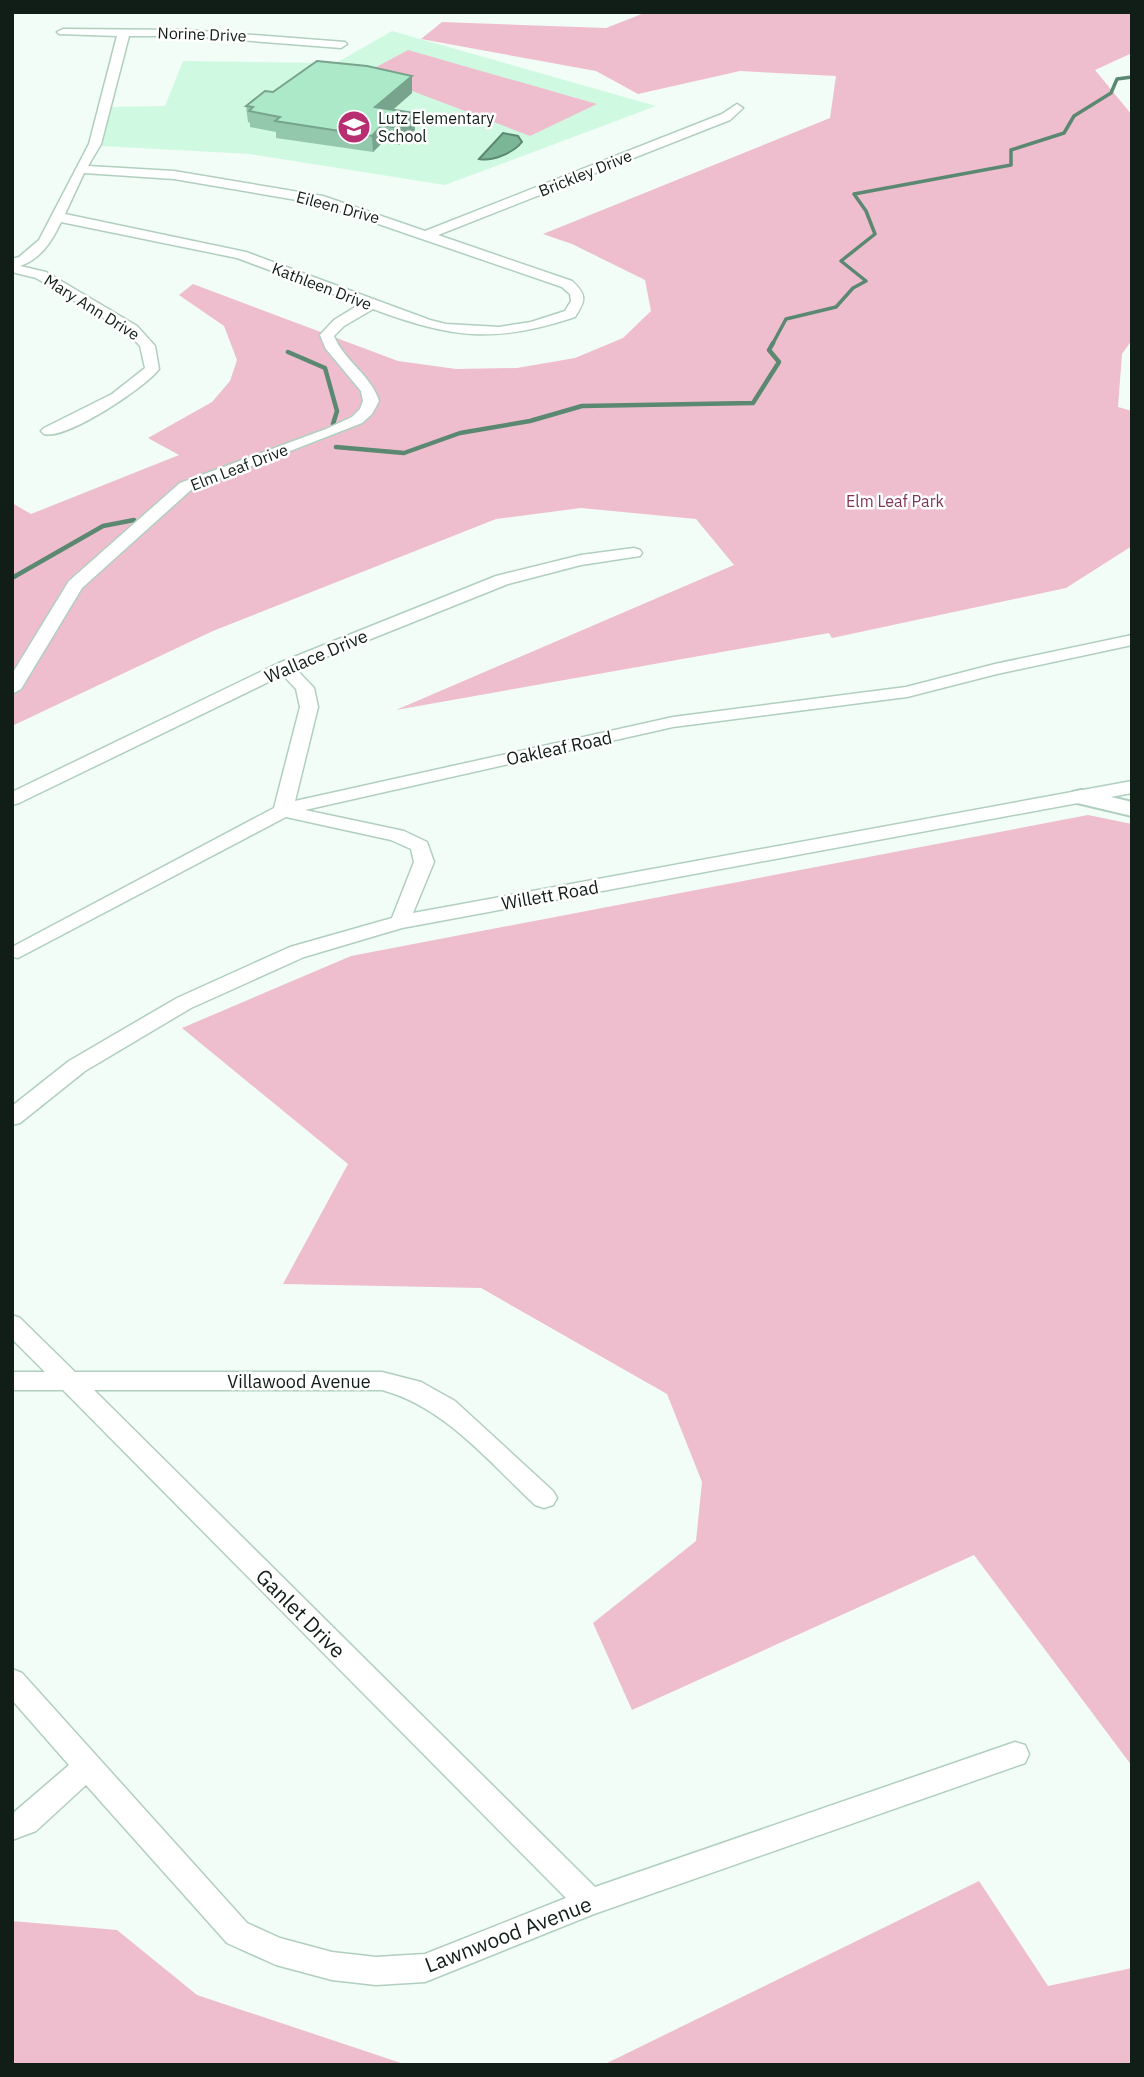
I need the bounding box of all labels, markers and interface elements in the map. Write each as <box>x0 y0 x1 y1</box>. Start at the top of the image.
street label: Norine Drive <box>157 22 247 46</box>
school or university icon: Lutz Elementary School <box>335 108 373 146</box>
place label: Lutz Elementary School <box>378 108 494 146</box>
street label: Brickley Drive <box>535 145 635 201</box>
street label: Eileen Drive <box>294 186 382 228</box>
street label: Kathleen Drive <box>269 258 375 314</box>
street label: Mary Ann Drive <box>41 270 144 344</box>
street label: Elm Leaf Drive <box>187 439 291 495</box>
park label: Elm Leaf Park <box>846 491 945 511</box>
street label: Wallace Drive <box>261 624 371 688</box>
street label: Oakleaf Road <box>504 726 614 770</box>
street label: Willett Road <box>500 875 600 915</box>
street label: Villawood Avenue <box>227 1370 371 1393</box>
street label: Ganlet Drive <box>250 1562 352 1664</box>
street label: Lawnwood Avenue <box>421 1889 595 1979</box>

